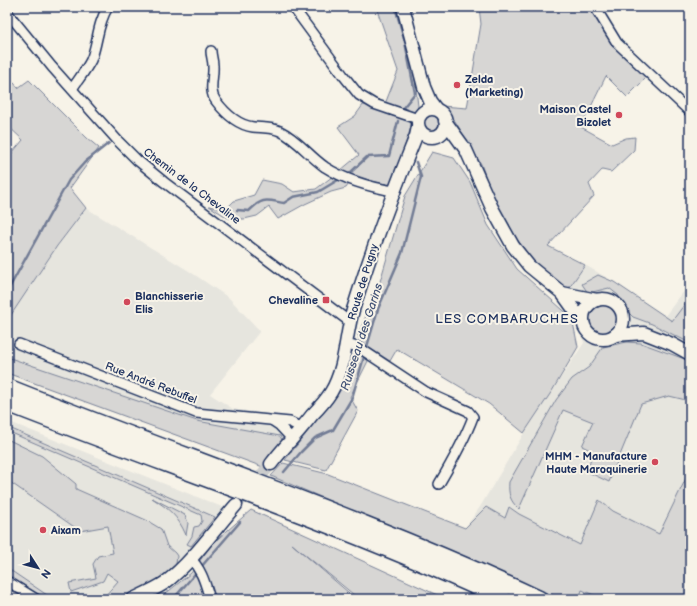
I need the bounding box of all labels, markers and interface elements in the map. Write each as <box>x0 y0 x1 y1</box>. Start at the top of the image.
place label: Zelda (Marketing) <box>465 73 524 99</box>
marker: Zelda (Marketing) <box>452 80 462 90</box>
place label: Maison Castel Bizolet <box>540 103 611 129</box>
marker: Maison Castel Bizolet <box>614 110 624 120</box>
street label: Chemin de la Chevaline <box>141 145 243 227</box>
street label: Route de Pugny <box>345 242 381 322</box>
water label: Ruisseau des Garins <box>338 281 386 393</box>
place label: Blanchisserie Elis <box>135 290 203 316</box>
place label: Chevaline <box>269 294 318 307</box>
marker: Chevaline <box>321 295 331 305</box>
marker: Blanchisserie Elis <box>122 297 132 307</box>
district label: LES COMBARUCHES <box>435 311 579 327</box>
street label: Rue André Rebuffel <box>103 360 199 406</box>
place label: MHM - Manufacture Haute Maroquinerie <box>545 450 647 476</box>
marker: MHM - Manufacture Haute Maroquinerie <box>650 457 660 467</box>
place label: Aixam <box>50 524 81 537</box>
marker: Aixam <box>38 525 48 535</box>
north arrow <box>18 548 58 588</box>
text: N <box>38 566 53 581</box>

